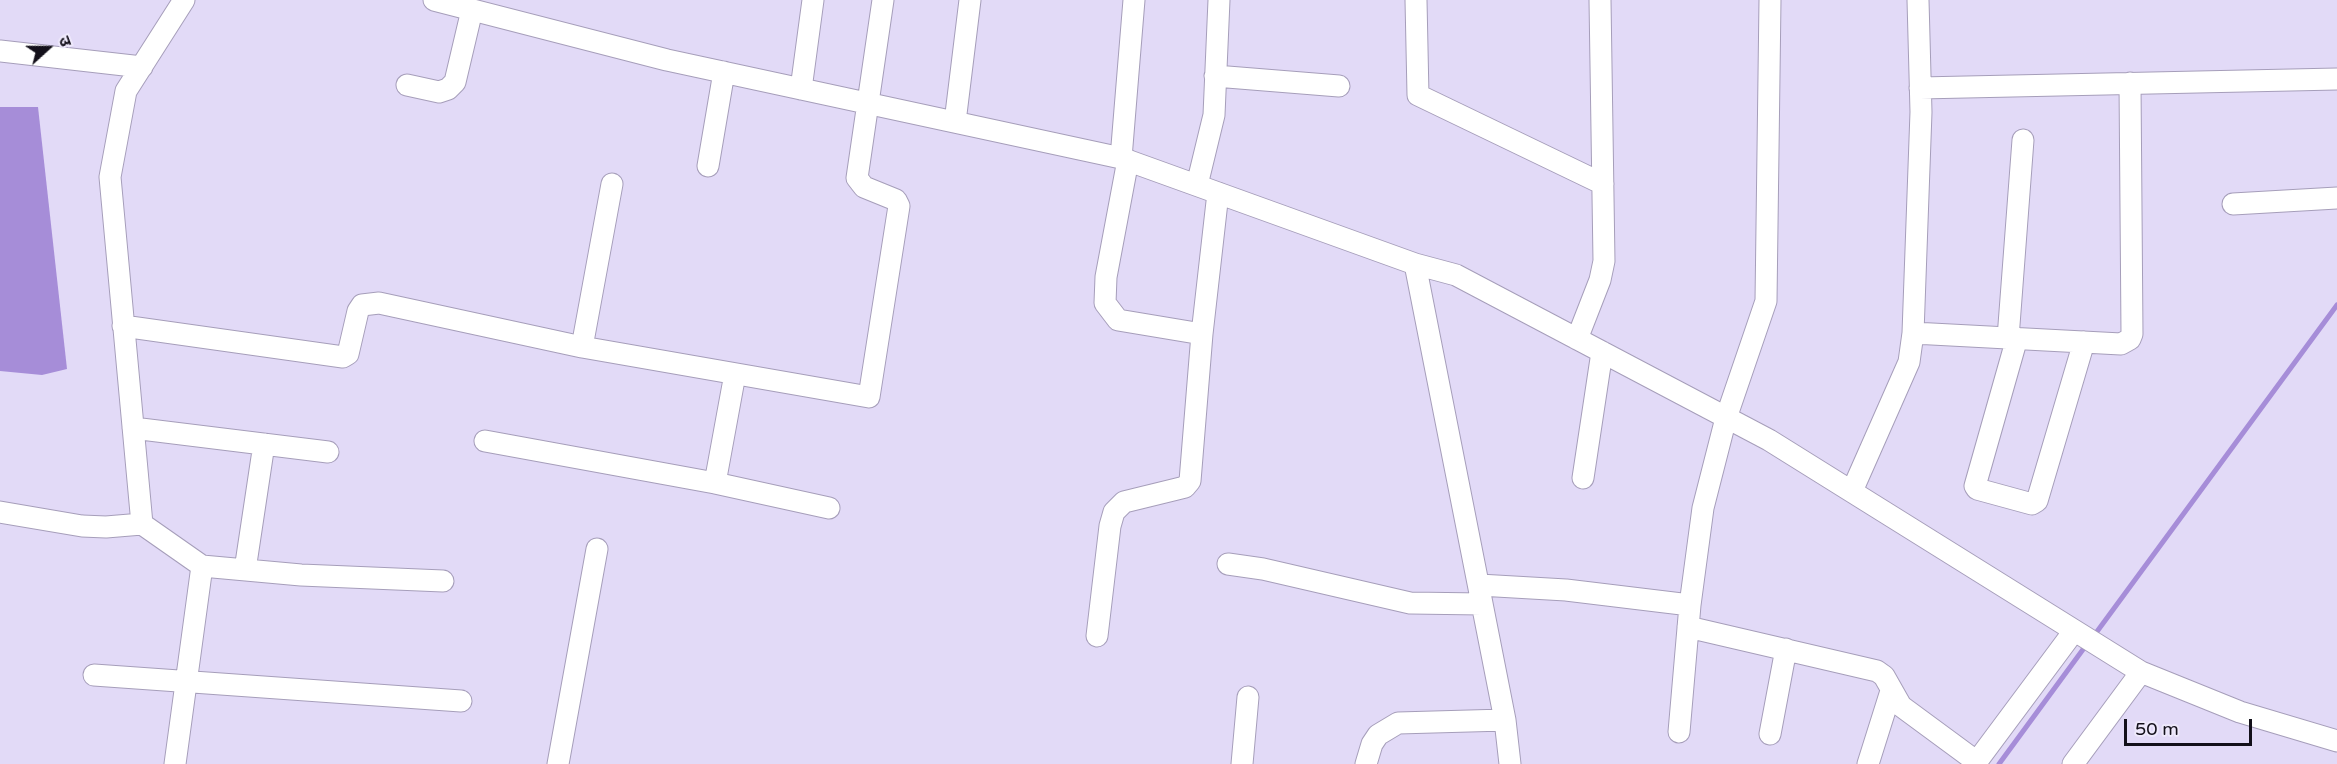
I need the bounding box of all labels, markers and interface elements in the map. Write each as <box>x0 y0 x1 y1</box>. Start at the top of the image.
north arrow <box>18 18 78 78</box>
text: उ <box>54 34 76 50</box>
scale bar <box>2127 707 2254 745</box>
text: 50 m <box>2135 718 2179 740</box>

